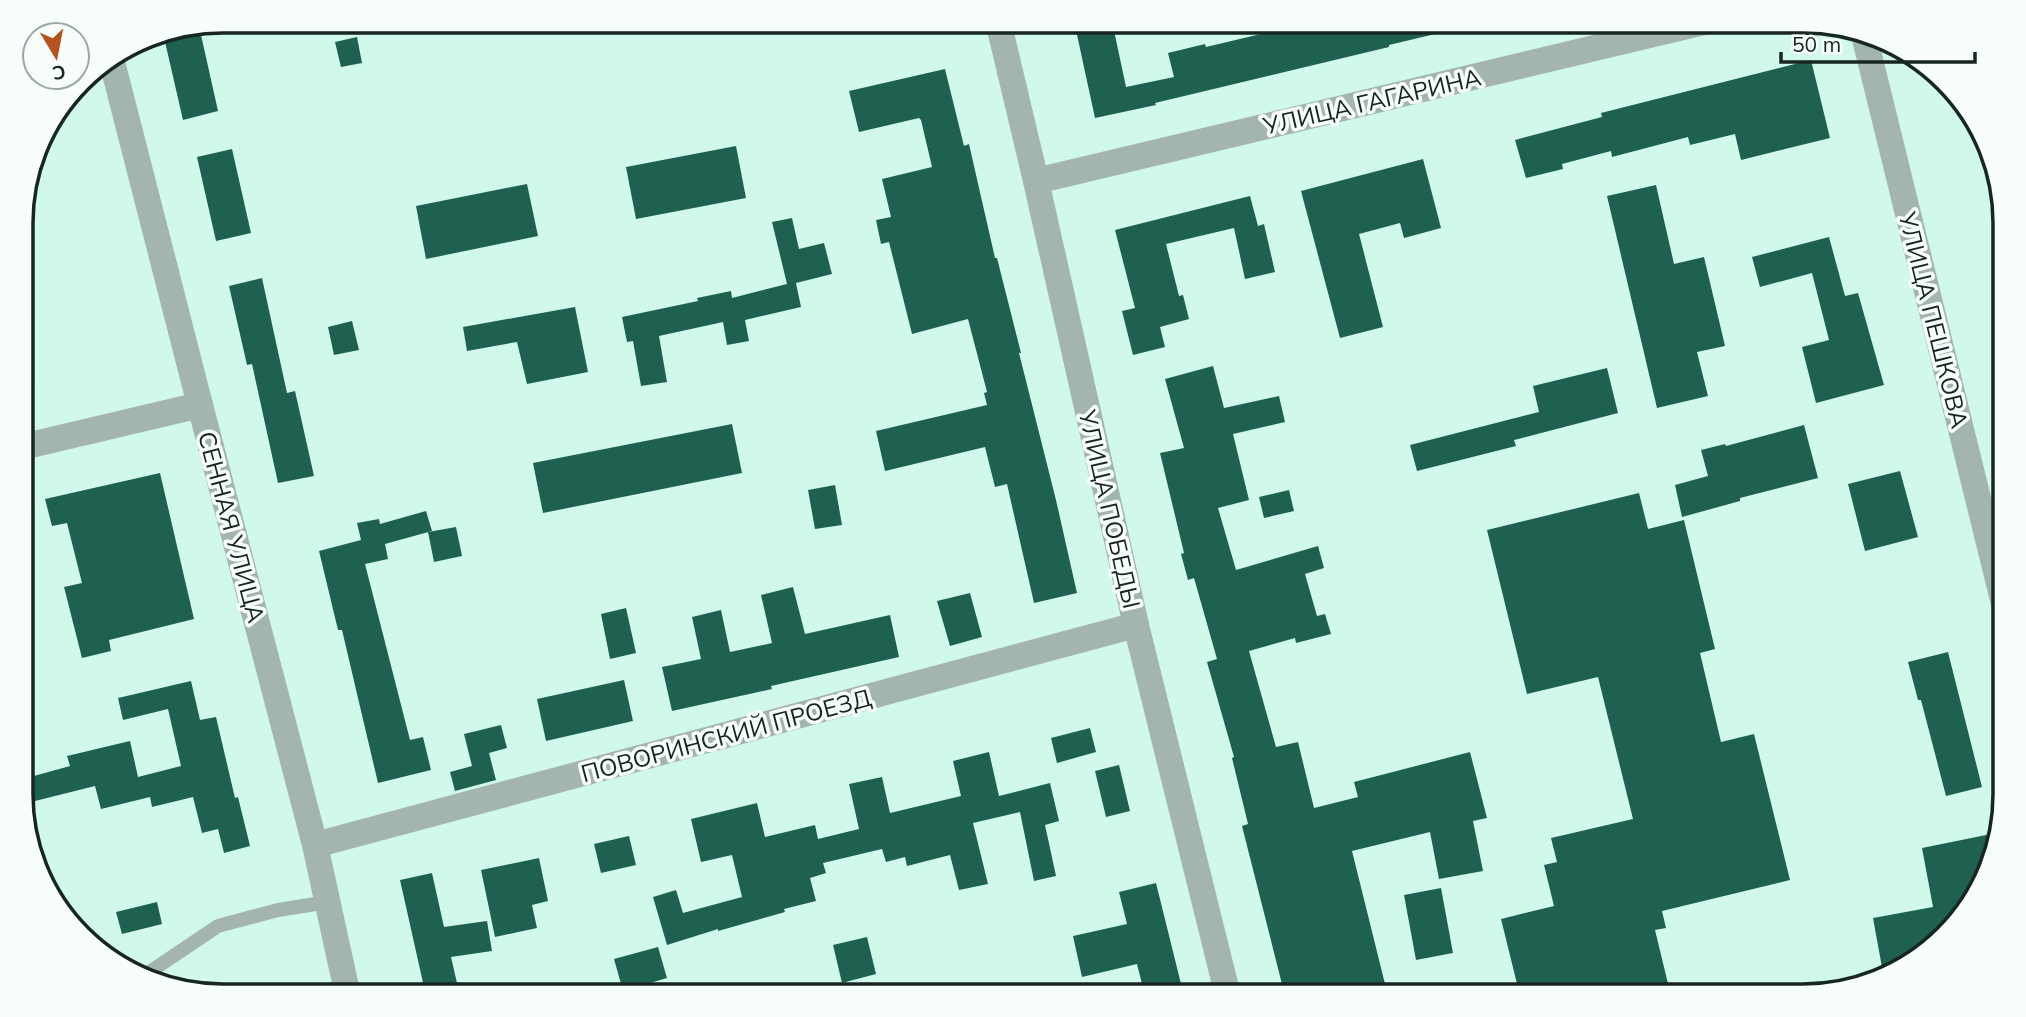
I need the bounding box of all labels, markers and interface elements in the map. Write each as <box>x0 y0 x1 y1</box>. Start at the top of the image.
north arrow <box>21 21 91 91</box>
scale bar <box>1781 21 1975 65</box>
text: 50 m <box>1792 31 1841 57</box>
text: С <box>50 60 67 86</box>
street label: УЛИЦА ГАГАРИНА <box>1259 61 1484 141</box>
street label: УЛИЦА ПЕШКОВА <box>1892 208 1975 432</box>
street label: УЛИЦА ПОБЕДЫ <box>1072 406 1147 611</box>
street label: СЕННАЯ УЛИЦА <box>192 428 272 626</box>
street label: ПОВОРИНСКИЙ ПРОЕЗД <box>578 682 874 788</box>

